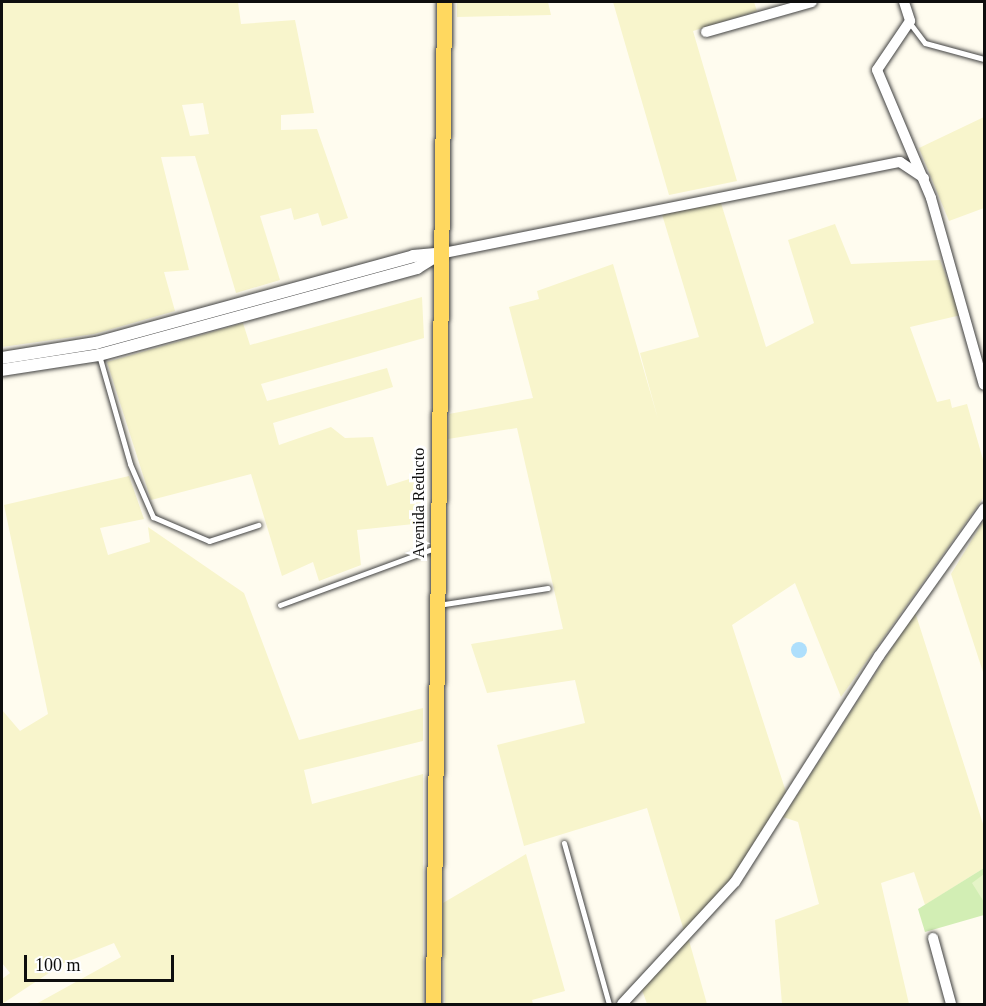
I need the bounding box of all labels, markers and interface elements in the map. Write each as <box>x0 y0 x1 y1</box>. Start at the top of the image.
street label: Avenida Reducto <box>409 448 429 558</box>
scale bar <box>27 943 177 981</box>
text: 100 m <box>35 955 81 975</box>

